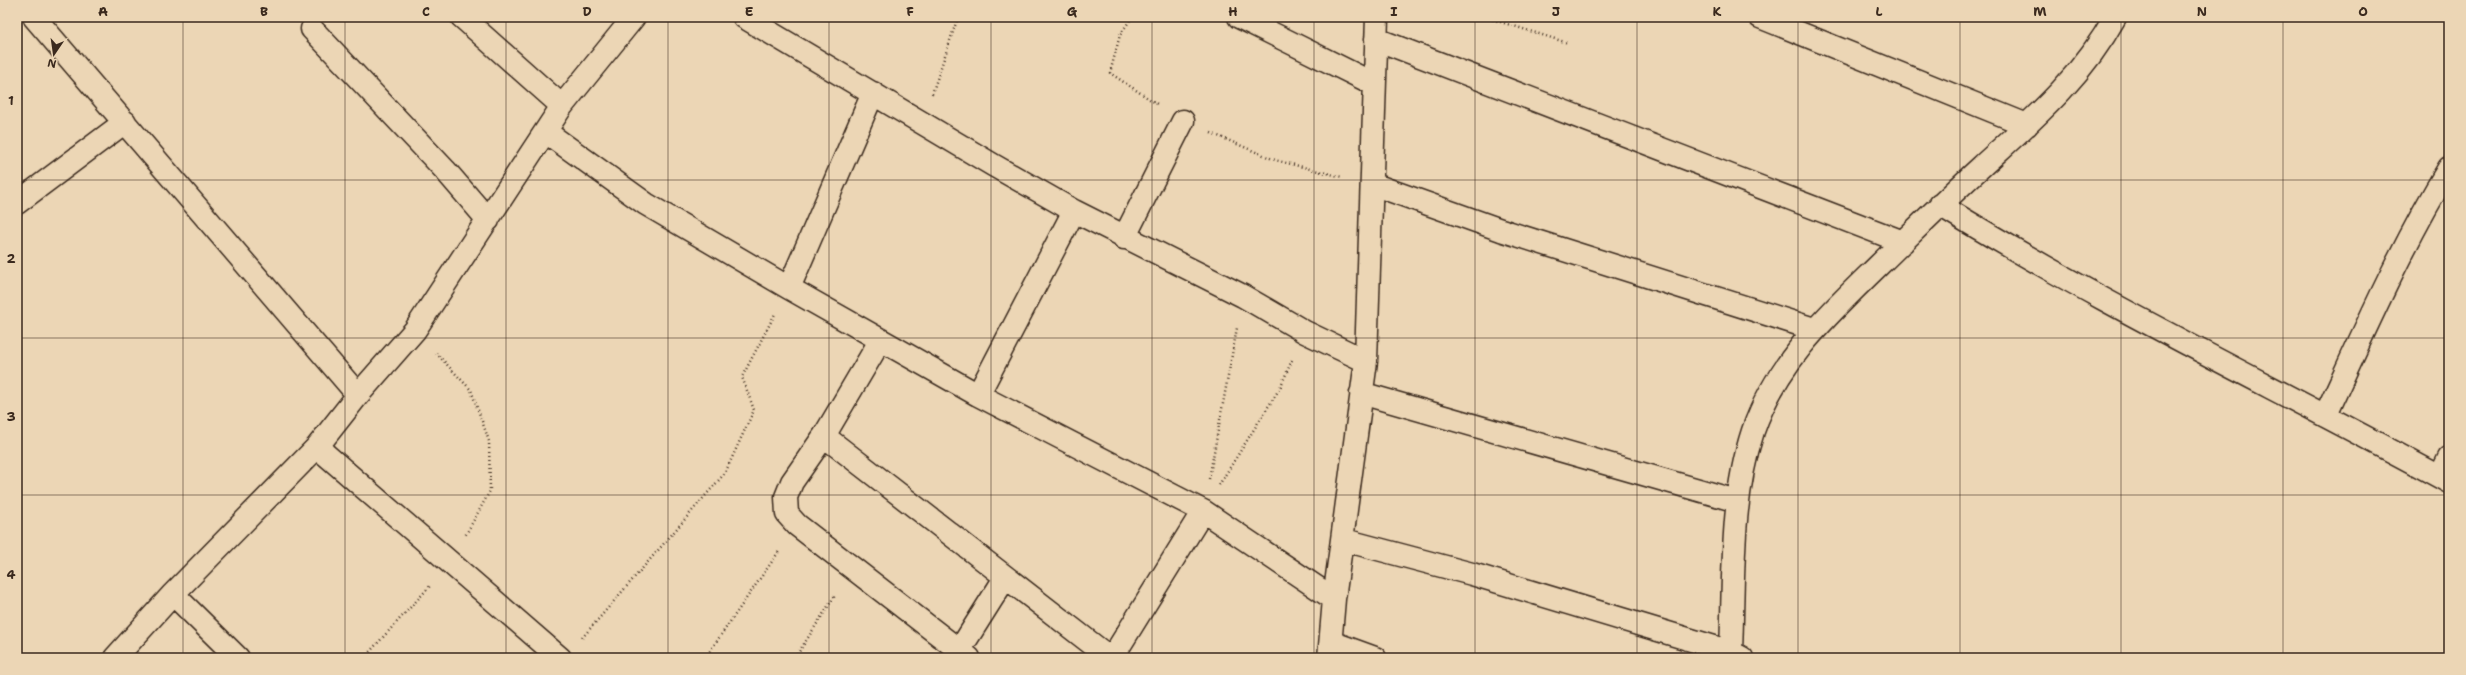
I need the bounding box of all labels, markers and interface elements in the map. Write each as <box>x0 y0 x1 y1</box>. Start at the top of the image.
text: A <box>98 3 108 20</box>
text: B <box>260 3 268 20</box>
text: C <box>422 3 430 20</box>
text: D <box>582 3 592 20</box>
text: E <box>745 3 754 20</box>
text: F <box>906 3 914 20</box>
text: G <box>1067 3 1078 20</box>
text: H <box>1228 3 1238 20</box>
text: I <box>1390 3 1398 20</box>
text: J <box>1552 3 1560 20</box>
text: K <box>1713 3 1722 20</box>
text: L <box>1875 3 1883 20</box>
text: M <box>2033 3 2047 20</box>
text: N <box>2197 3 2207 20</box>
text: O <box>2358 3 2368 20</box>
north arrow <box>34 34 74 74</box>
text: N <box>46 55 58 72</box>
text: 1 <box>8 92 14 109</box>
text: 2 <box>6 250 16 267</box>
text: 3 <box>6 408 16 425</box>
text: 4 <box>6 566 16 583</box>

